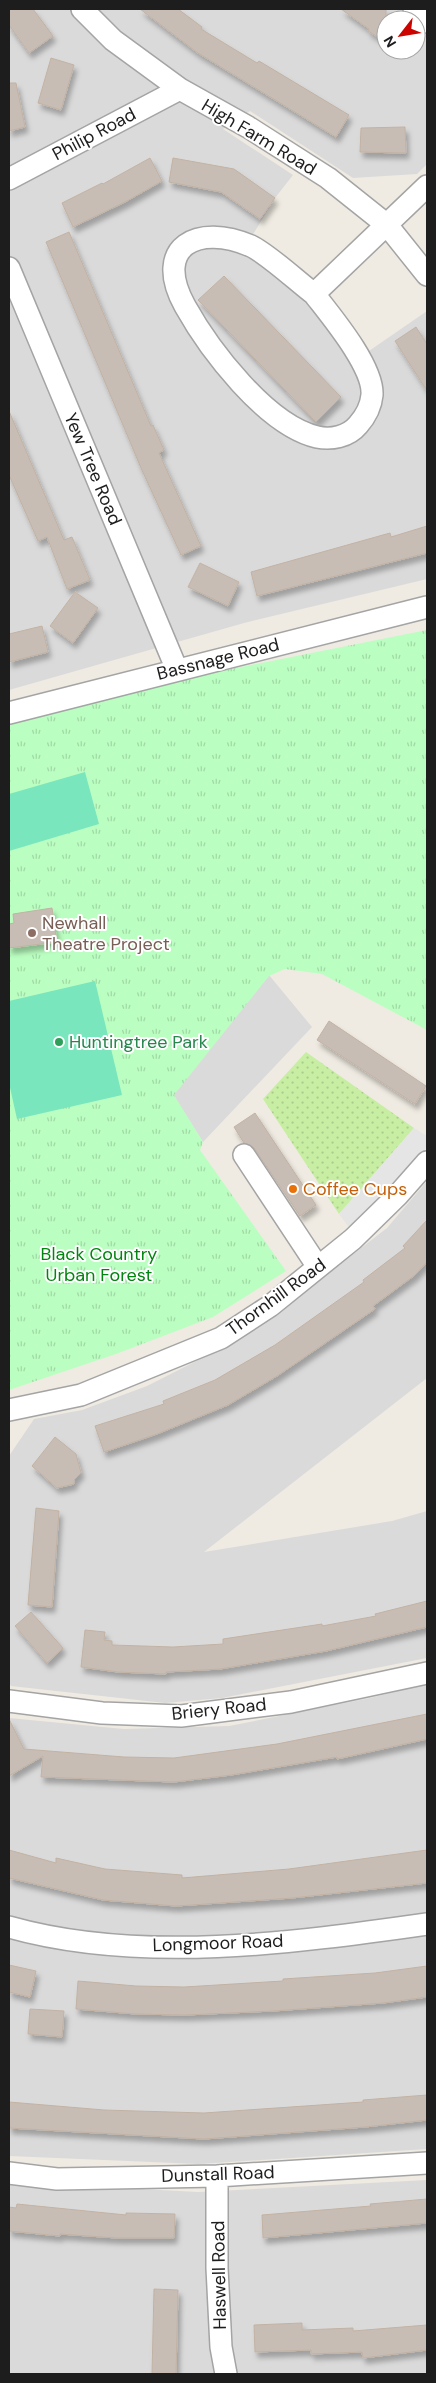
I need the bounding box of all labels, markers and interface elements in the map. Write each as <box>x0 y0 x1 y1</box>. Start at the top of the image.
north arrow <box>376 10 426 60</box>
text: N <box>380 33 400 51</box>
street label: High Farm Road <box>197 93 321 181</box>
street label: Philip Road <box>48 102 140 166</box>
street label: Yew Tree Road <box>59 409 127 529</box>
street label: Bassnage Road <box>154 632 282 686</box>
place label: Newhall Theatre Project <box>42 911 170 956</box>
marker: Newhall Theatre Project <box>26 927 38 939</box>
place label: Huntingtree Park <box>69 1030 208 1054</box>
marker: Huntingtree Park <box>53 1036 65 1048</box>
place label: Coffee Cups <box>303 1177 407 1201</box>
marker: Coffee Cups <box>287 1183 299 1195</box>
park label: Black Country Urban Forest <box>41 1242 157 1287</box>
street label: Thornhill Road <box>221 1253 331 1341</box>
street label: Briery Road <box>170 1692 268 1726</box>
street label: Longmoor Road <box>152 1929 284 1957</box>
street label: Dunstall Road <box>161 2160 275 2188</box>
street label: Haswell Road <box>206 2220 232 2330</box>

